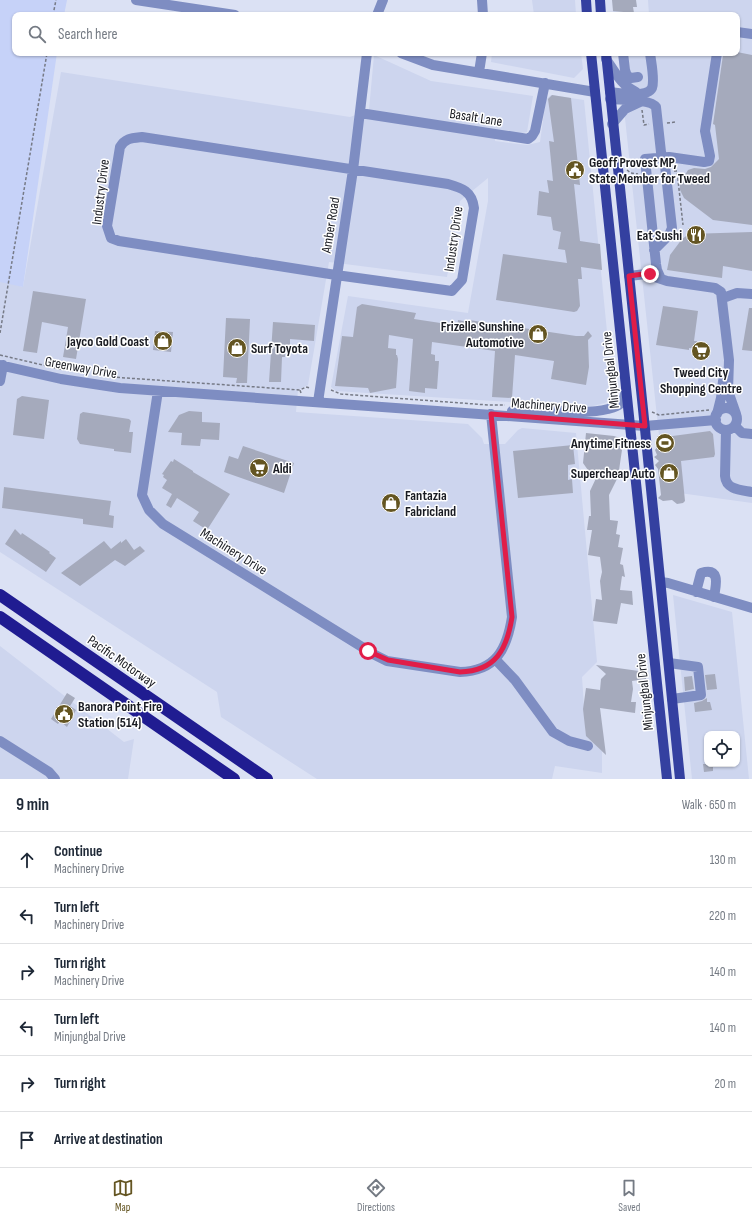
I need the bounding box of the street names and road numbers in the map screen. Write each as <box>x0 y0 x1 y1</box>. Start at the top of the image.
street label: Basalt Lane <box>448 105 504 130</box>
street label: Industry Drive <box>88 158 113 226</box>
street label: Amber Road <box>318 196 343 255</box>
street label: Industry Drive <box>440 205 467 273</box>
street label: Minjungbal Drive <box>598 331 623 409</box>
street label: Greenway Drive <box>43 353 118 382</box>
street label: Machinery Drive <box>511 394 587 417</box>
street label: Machinery Drive <box>197 524 270 579</box>
street label: Pacific Motorway <box>84 632 160 692</box>
street label: Minjungbal Drive <box>632 653 657 731</box>

